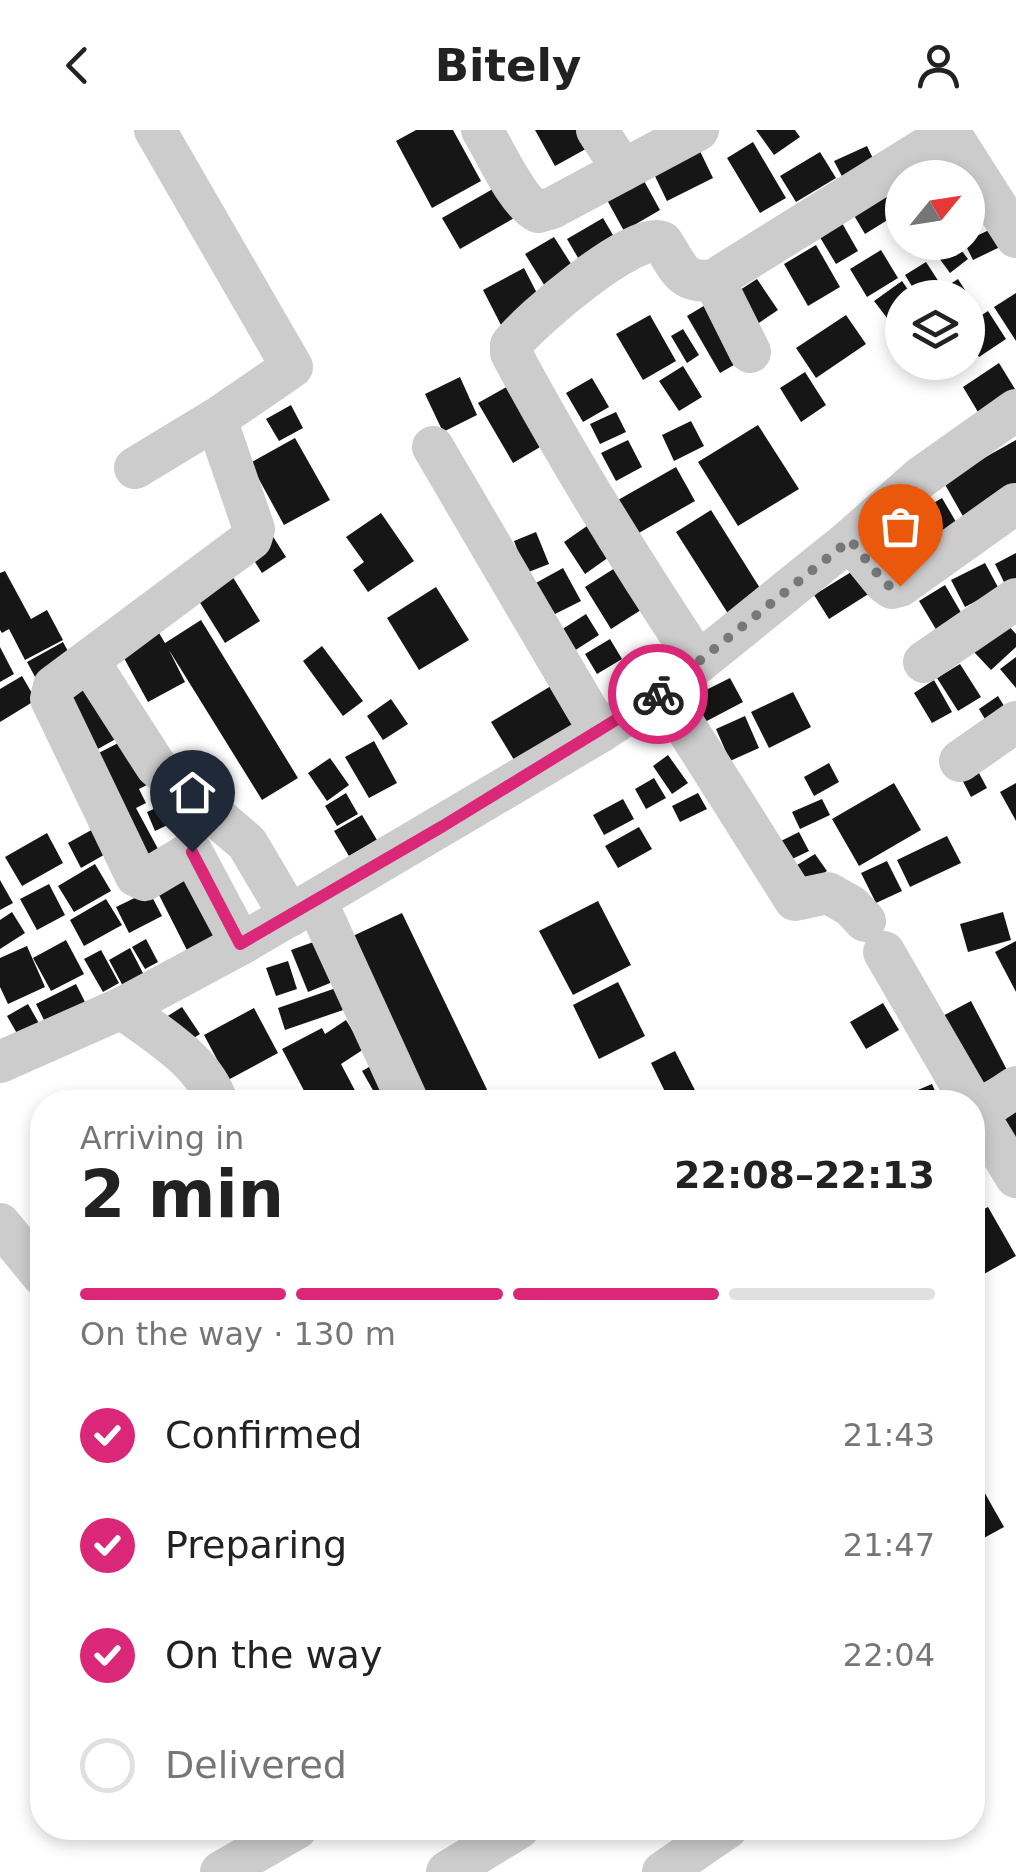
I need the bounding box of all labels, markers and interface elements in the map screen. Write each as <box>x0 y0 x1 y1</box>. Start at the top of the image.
icon: back <box>50 38 105 93</box>
icon: person <box>911 38 966 93</box>
text: Bitely <box>435 39 581 92</box>
north arrow <box>885 160 985 260</box>
map controls <box>885 160 985 380</box>
button: layers <box>885 280 985 380</box>
pin <box>858 484 943 587</box>
icon: bag <box>873 499 928 554</box>
courier <box>608 644 708 744</box>
icon: bike <box>631 667 686 722</box>
pin <box>150 750 235 853</box>
icon: home <box>165 765 220 820</box>
text: Arriving in <box>80 1119 244 1157</box>
text: 22:08–22:13 <box>674 1153 935 1197</box>
text: 2 min <box>80 1157 284 1232</box>
text: On the way · 130 m <box>80 1315 396 1353</box>
icon: check <box>80 1408 135 1463</box>
text: Confirmed <box>165 1413 362 1457</box>
text: 21:43 <box>843 1416 935 1454</box>
icon: check <box>80 1518 135 1573</box>
text: Preparing <box>165 1523 347 1567</box>
text: 21:47 <box>843 1526 935 1564</box>
icon: check <box>80 1628 135 1683</box>
text: On the way <box>165 1633 382 1677</box>
text: 22:04 <box>843 1636 935 1674</box>
text: Delivered <box>165 1743 347 1787</box>

